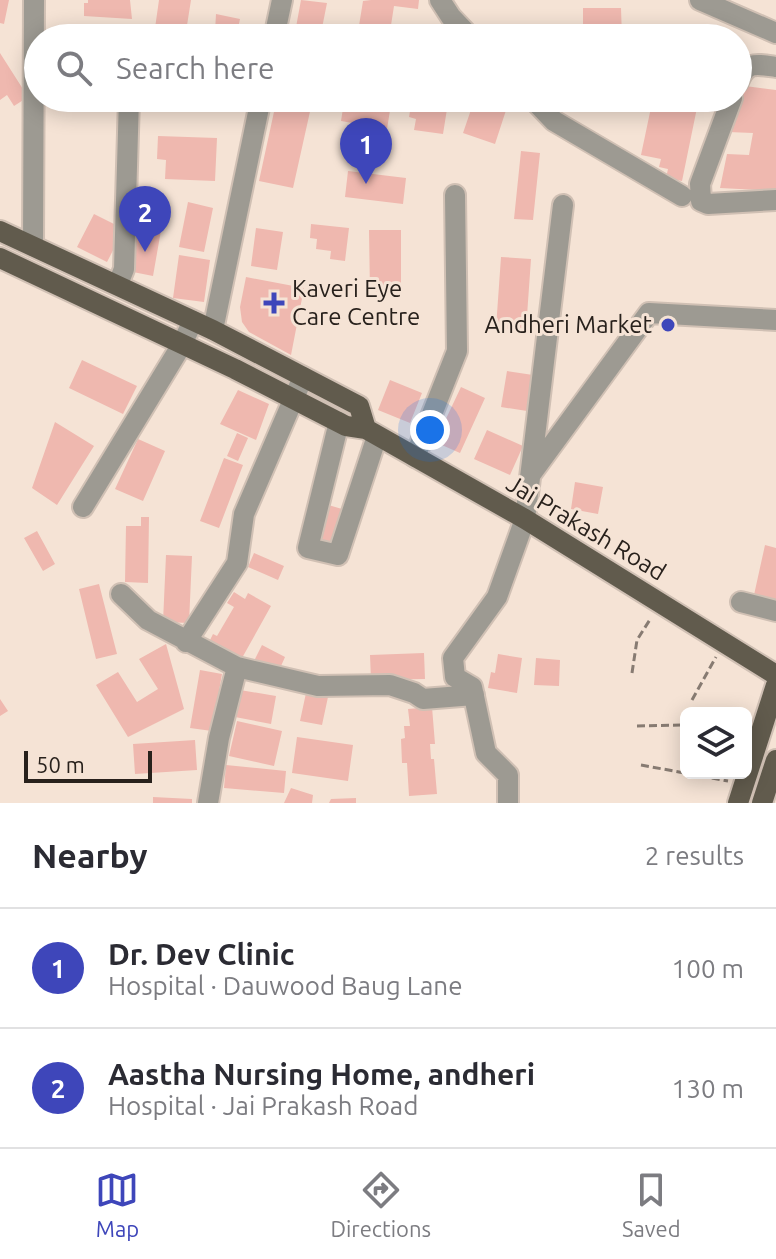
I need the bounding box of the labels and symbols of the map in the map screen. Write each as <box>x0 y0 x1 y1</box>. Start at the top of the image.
pin: 1 <box>340 118 392 184</box>
pin: 2 <box>119 186 171 252</box>
place label: Kaveri Eye Care Centre <box>292 275 420 330</box>
marker: Kaveri Eye Care Centre <box>263 292 285 314</box>
place label: Andheri Market <box>485 311 653 338</box>
marker: Andheri Market <box>659 316 677 334</box>
your location <box>410 410 450 450</box>
street label: Jai Prakash Road <box>502 469 671 586</box>
scale bar <box>24 747 152 783</box>

